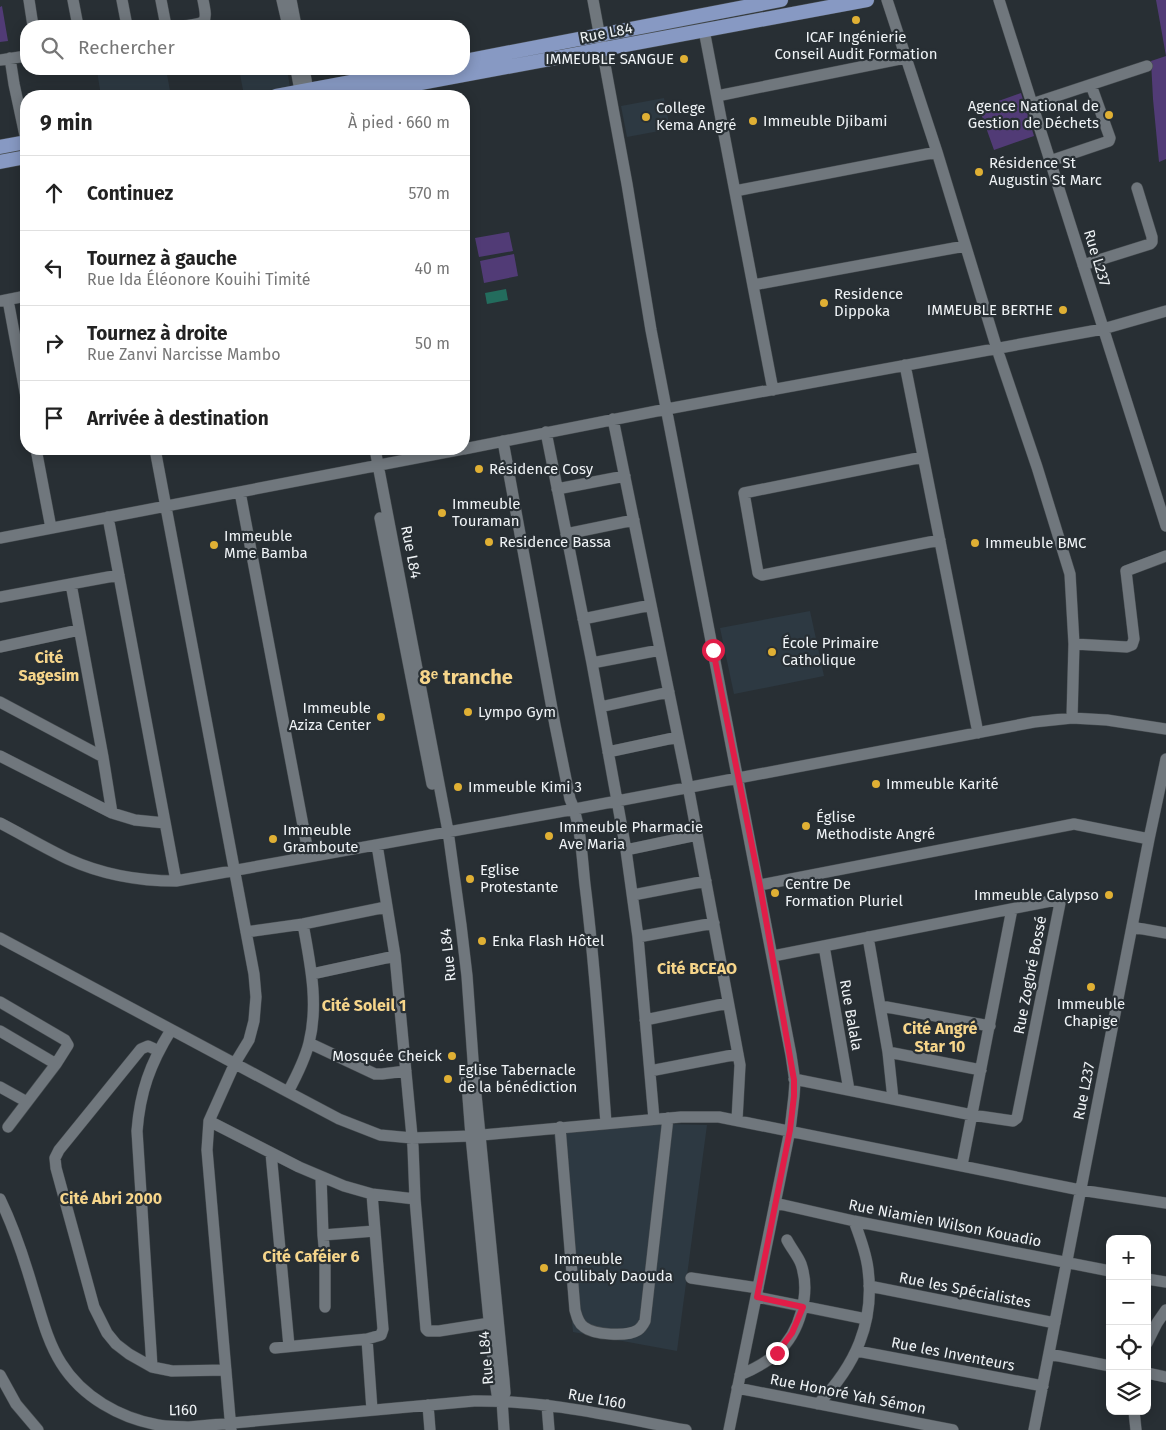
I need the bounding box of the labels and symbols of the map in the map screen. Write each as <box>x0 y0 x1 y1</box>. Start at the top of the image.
marker: ICAF Ingénierie Conseil Audit Formation <box>850 14 862 26</box>
street label: Rue L84 <box>578 19 634 47</box>
place label: ICAF Ingénierie Conseil Audit Formation <box>775 28 937 63</box>
place label: IMMEUBLE SANGUE <box>545 50 674 68</box>
marker: IMMEUBLE SANGUE <box>678 53 690 65</box>
place label: Agence National de Gestion de Déchets <box>968 97 1099 132</box>
place label: College Kema Angré <box>656 99 737 134</box>
marker: Agence National de Gestion de Déchets <box>1103 109 1115 121</box>
marker: College Kema Angré <box>640 111 652 123</box>
place label: Immeuble Djibami <box>763 112 888 130</box>
marker: Immeuble Djibami <box>747 115 759 127</box>
place label: Résidence St Augustin St Marc <box>989 154 1102 189</box>
marker: Résidence St Augustin St Marc <box>973 166 985 178</box>
street label: Rue L237 <box>1080 227 1114 289</box>
place label: Residence Dippoka <box>834 285 903 320</box>
marker: Residence Dippoka <box>818 297 830 309</box>
place label: IMMEUBLE BERTHE <box>927 301 1053 319</box>
marker: IMMEUBLE BERTHE <box>1057 304 1069 316</box>
place label: Résidence Cosy <box>489 460 594 478</box>
marker: Résidence Cosy <box>473 463 485 475</box>
place label: Immeuble Touraman <box>452 495 520 530</box>
marker: Immeuble Touraman <box>436 507 448 519</box>
street label: Rue L84 <box>397 524 425 580</box>
place label: Immeuble Mme Bamba <box>224 527 308 562</box>
place label: Residence Bassa <box>499 533 611 551</box>
place label: Immeuble BMC <box>985 534 1087 552</box>
marker: Residence Bassa <box>483 536 495 548</box>
marker: Immeuble BMC <box>969 537 981 549</box>
marker: Immeuble Mme Bamba <box>208 539 220 551</box>
place label: École Primaire Catholique <box>782 634 879 669</box>
route start <box>702 639 725 662</box>
marker: École Primaire Catholique <box>766 646 778 658</box>
district label: Cité Sagesim <box>19 648 79 685</box>
district label: 8ᵉ tranche <box>419 665 513 689</box>
place label: Immeuble Aziza Center <box>289 699 371 734</box>
place label: Lympo Gym <box>478 703 556 721</box>
marker: Lympo Gym <box>462 706 474 718</box>
marker: Immeuble Aziza Center <box>375 711 387 723</box>
place label: Immeuble Karité <box>886 775 999 793</box>
place label: Immeuble Kimi 3 <box>468 778 582 796</box>
marker: Immeuble Karité <box>870 778 882 790</box>
marker: Immeuble Kimi 3 <box>452 781 464 793</box>
place label: Église Methodiste Angré <box>816 808 935 843</box>
place label: Immeuble Pharmacie Ave Maria <box>559 818 703 853</box>
marker: Église Methodiste Angré <box>800 820 812 832</box>
place label: Immeuble Gramboute <box>283 821 359 856</box>
marker: Immeuble Pharmacie Ave Maria <box>543 830 555 842</box>
marker: Immeuble Gramboute <box>267 833 279 845</box>
place label: Eglise Protestante <box>480 861 559 896</box>
marker: Eglise Protestante <box>464 873 476 885</box>
place label: Centre De Formation Pluriel <box>785 875 903 910</box>
place label: Immeuble Calypso <box>974 886 1099 904</box>
marker: Centre De Formation Pluriel <box>769 887 781 899</box>
marker: Immeuble Calypso <box>1103 889 1115 901</box>
street label: Rue Zogbré Bossé <box>1010 914 1050 1036</box>
street label: Rue L84 <box>436 927 460 983</box>
place label: Enka Flash Hôtel <box>492 932 605 950</box>
marker: Enka Flash Hôtel <box>476 935 488 947</box>
district label: Cité BCEAO <box>657 959 737 978</box>
street label: Rue Balala <box>836 978 866 1052</box>
marker: Immeuble Chapige <box>1085 981 1097 993</box>
place label: Immeuble Chapige <box>1057 995 1125 1030</box>
district label: Cité Soleil 1 <box>322 996 406 1015</box>
district label: Cité Angré Star 10 <box>903 1019 977 1056</box>
place label: Mosquée Cheick <box>332 1047 442 1065</box>
marker: Mosquée Cheick <box>446 1050 458 1062</box>
street label: Rue L237 <box>1070 1060 1098 1121</box>
place label: Eglise Tabernacle de la bénédiction <box>458 1061 577 1096</box>
marker: Eglise Tabernacle de la bénédiction <box>442 1073 454 1085</box>
district label: Cité Abri 2000 <box>60 1189 162 1208</box>
street label: Rue Niamien Wilson Kouadio <box>847 1195 1043 1251</box>
district label: Cité Caféier 6 <box>263 1247 359 1266</box>
place label: Immeuble Coulibaly Daouda <box>554 1250 673 1285</box>
marker: Immeuble Coulibaly Daouda <box>538 1262 550 1274</box>
street label: Rue les Spécialistes <box>897 1268 1033 1312</box>
street label: Rue L84 <box>475 1331 497 1385</box>
street label: Rue les Inventeurs <box>890 1333 1016 1375</box>
route end <box>766 1342 789 1365</box>
street label: Rue Honoré Yah Sémon <box>768 1370 928 1418</box>
street label: Rue L160 <box>567 1385 627 1413</box>
street label: L160 <box>169 1401 197 1419</box>

